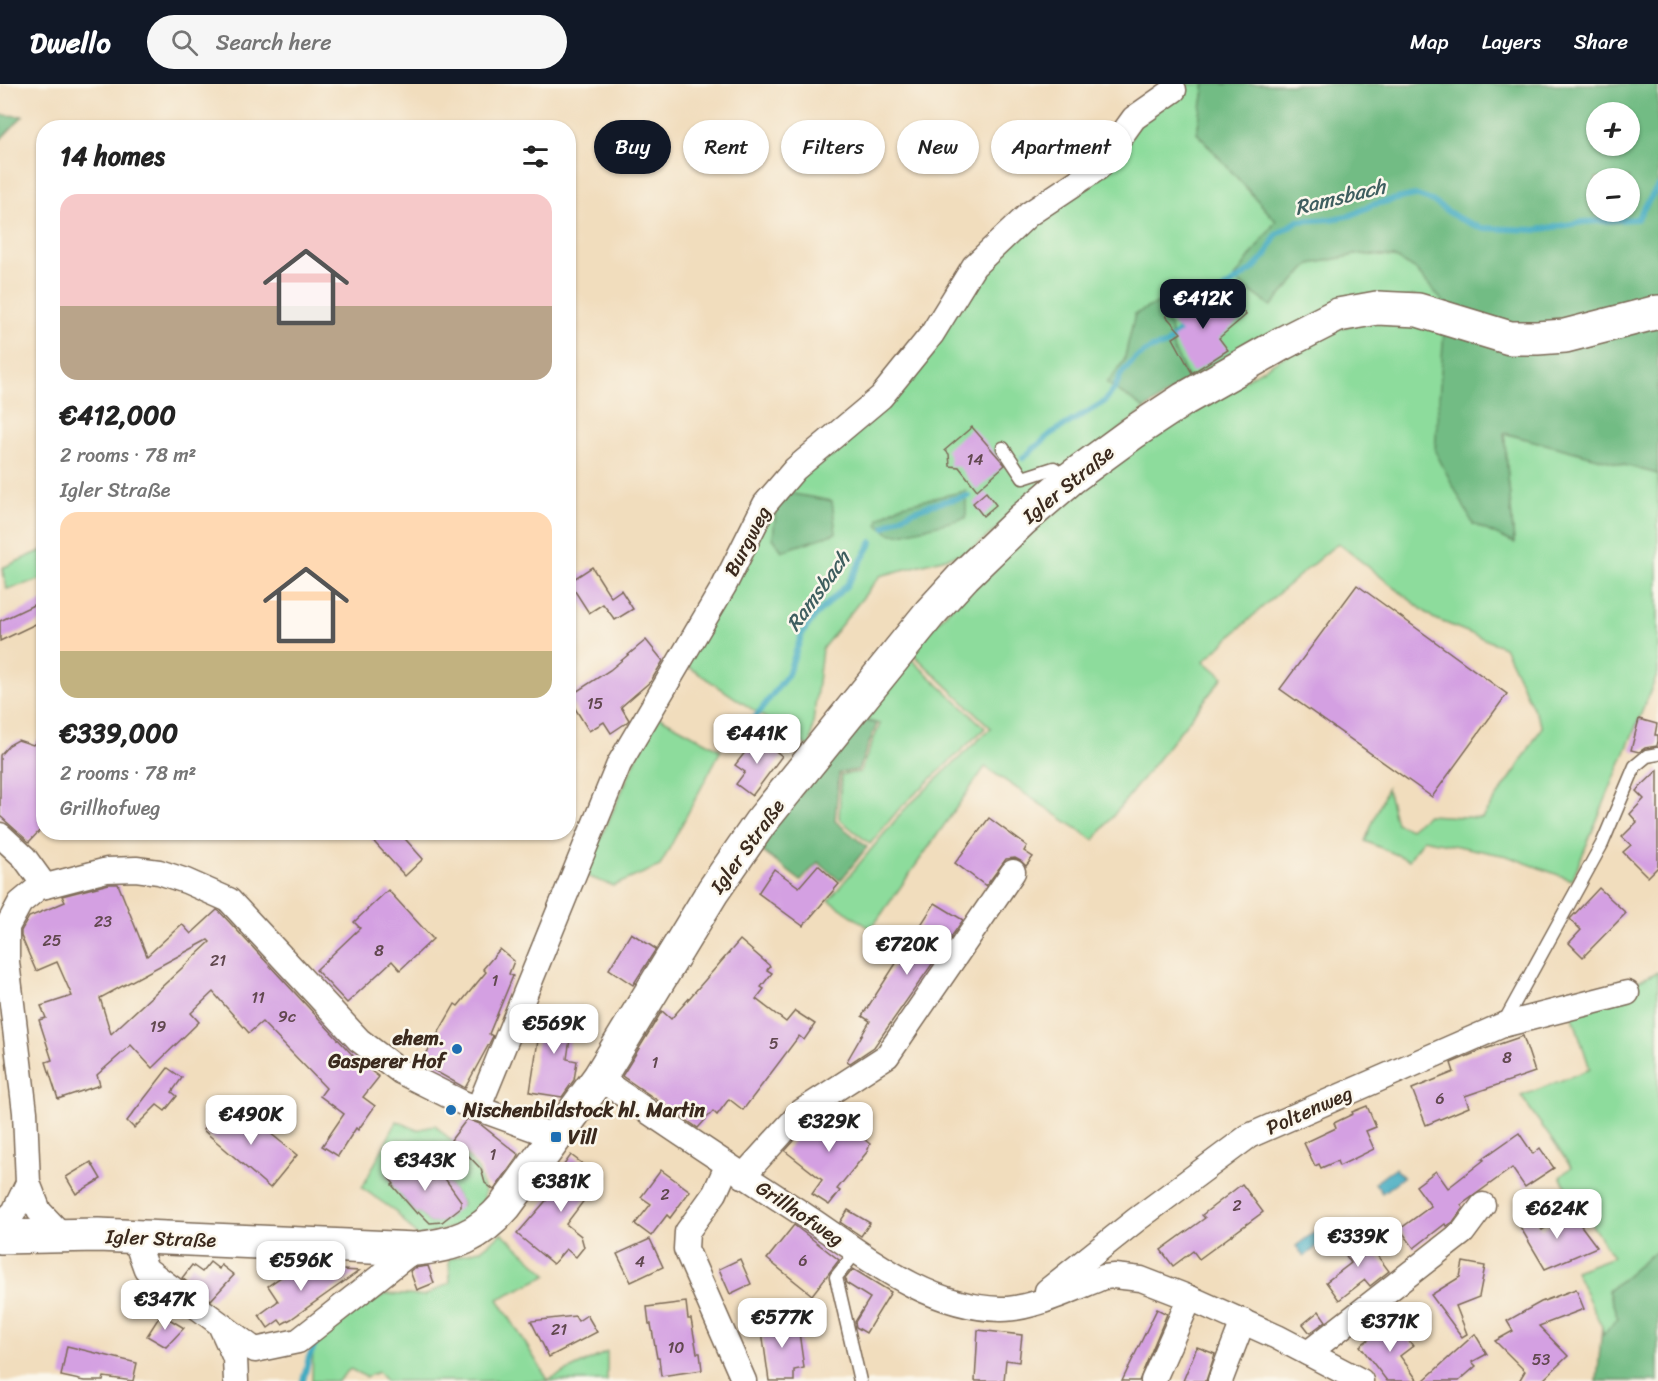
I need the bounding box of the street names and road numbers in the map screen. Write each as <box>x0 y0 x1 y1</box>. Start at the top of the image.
street label: Igler Straße <box>1014 436 1122 533</box>
street label: Burgweg <box>714 500 781 583</box>
street label: Igler Straße <box>700 791 794 902</box>
street label: Poltenweg <box>1260 1076 1358 1145</box>
street label: Grillhofweg <box>748 1171 851 1256</box>
street label: Igler Straße <box>104 1219 217 1258</box>

